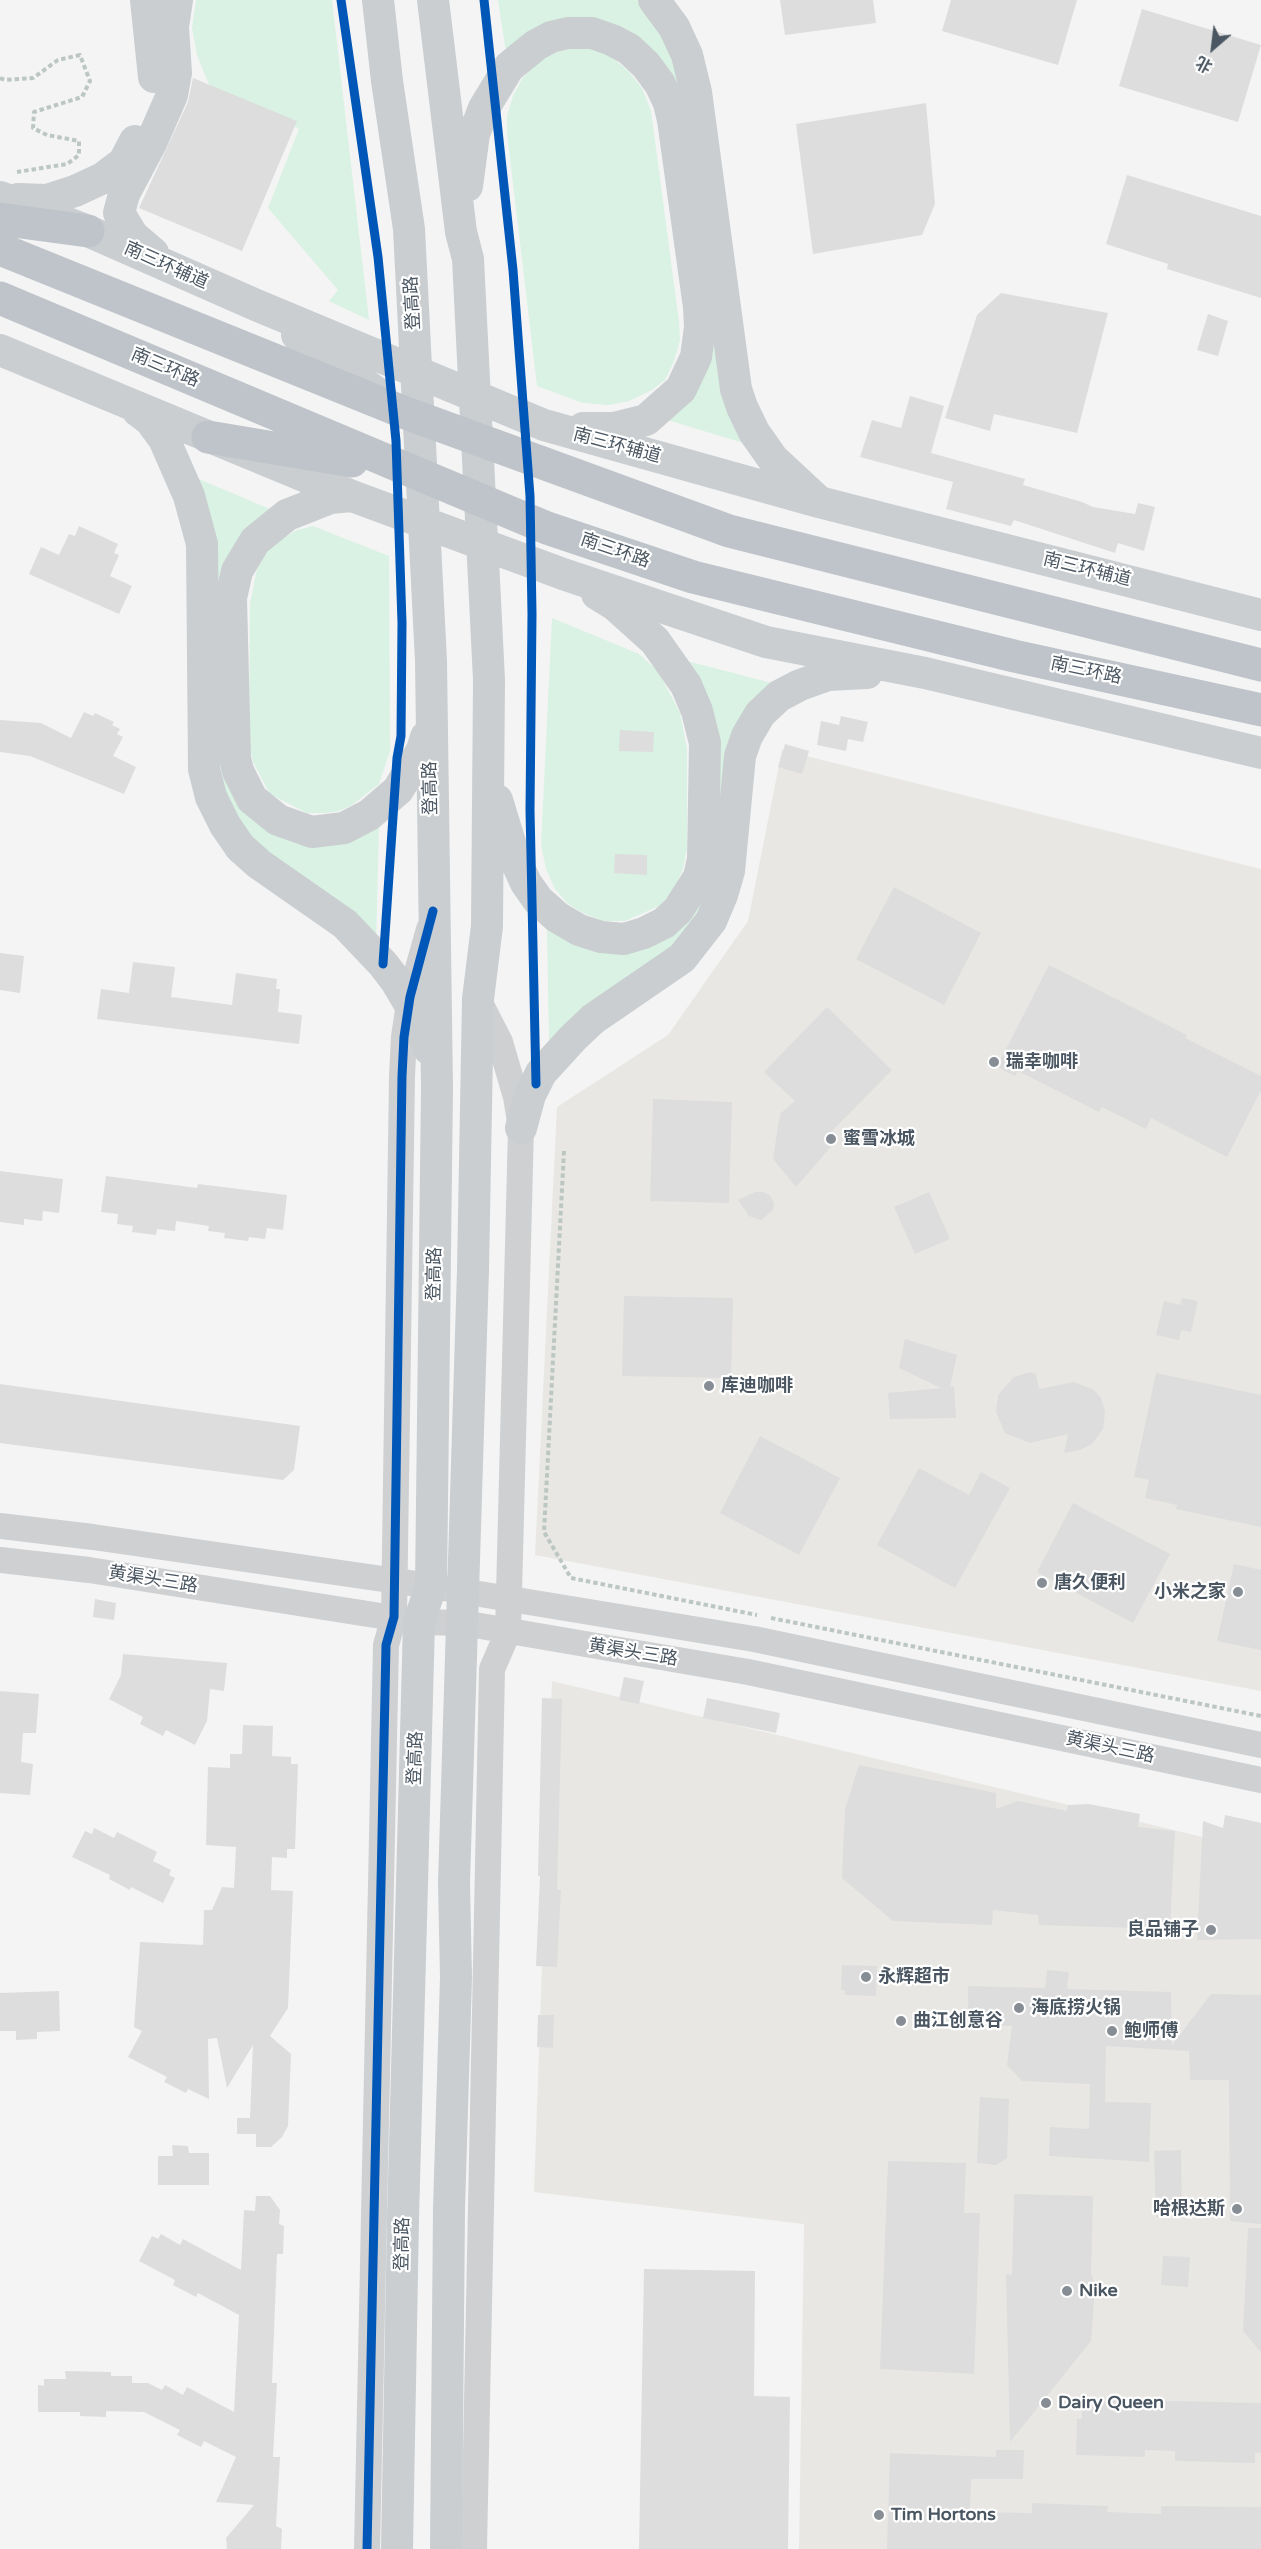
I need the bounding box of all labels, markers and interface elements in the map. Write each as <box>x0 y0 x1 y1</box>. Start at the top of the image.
north arrow <box>1183 18 1243 78</box>
text: 北 <box>1193 51 1216 76</box>
street label: 南三环辅道 <box>120 238 212 294</box>
street label: 登高路 <box>401 275 425 331</box>
street label: 南三环路 <box>128 344 202 392</box>
street label: 南三环辅道 <box>571 424 663 468</box>
street label: 南三环路 <box>577 529 653 573</box>
street label: 南三环辅道 <box>1041 549 1133 591</box>
street label: 南三环路 <box>1049 653 1123 689</box>
street label: 登高路 <box>420 761 442 815</box>
place label: 瑞幸咖啡 <box>1006 1051 1078 1073</box>
marker: 瑞幸咖啡 <box>987 1055 1001 1069</box>
place label: 蜜雪冰城 <box>843 1128 915 1150</box>
marker: 蜜雪冰城 <box>824 1132 838 1146</box>
street label: 登高路 <box>424 1247 446 1301</box>
place label: 库迪咖啡 <box>721 1375 793 1397</box>
marker: 库迪咖啡 <box>702 1379 716 1393</box>
street label: 黄渠头三路 <box>107 1562 199 1598</box>
place label: 唐久便利 <box>1054 1572 1126 1594</box>
marker: 唐久便利 <box>1035 1576 1049 1590</box>
place label: 小米之家 <box>1154 1581 1226 1603</box>
marker: 小米之家 <box>1231 1585 1245 1599</box>
street label: 黄渠头三路 <box>587 1635 679 1671</box>
street label: 黄渠头三路 <box>1064 1728 1156 1768</box>
street label: 登高路 <box>404 1731 428 1785</box>
place label: 良品铺子 <box>1127 1919 1199 1941</box>
marker: 良品铺子 <box>1204 1923 1218 1937</box>
place label: 永辉超市 <box>878 1966 950 1988</box>
marker: 永辉超市 <box>859 1970 873 1984</box>
place label: 海底捞火锅 <box>1031 1997 1121 2019</box>
marker: 海底捞火锅 <box>1012 2001 1026 2015</box>
place label: 曲江创意谷 <box>913 2010 1003 2032</box>
marker: 曲江创意谷 <box>894 2014 908 2028</box>
place label: 鲍师傅 <box>1124 2020 1178 2042</box>
marker: 鲍师傅 <box>1105 2024 1119 2038</box>
place label: 哈根达斯 <box>1153 2198 1225 2220</box>
marker: 哈根达斯 <box>1230 2202 1244 2216</box>
street label: 登高路 <box>392 2217 414 2271</box>
place label: Nike <box>1079 2280 1118 2302</box>
marker: Nike <box>1060 2284 1074 2298</box>
place label: Dairy Queen <box>1058 2392 1164 2414</box>
marker: Dairy Queen <box>1039 2396 1053 2410</box>
place label: Tim Hortons <box>891 2504 996 2526</box>
marker: Tim Hortons <box>872 2508 886 2522</box>

